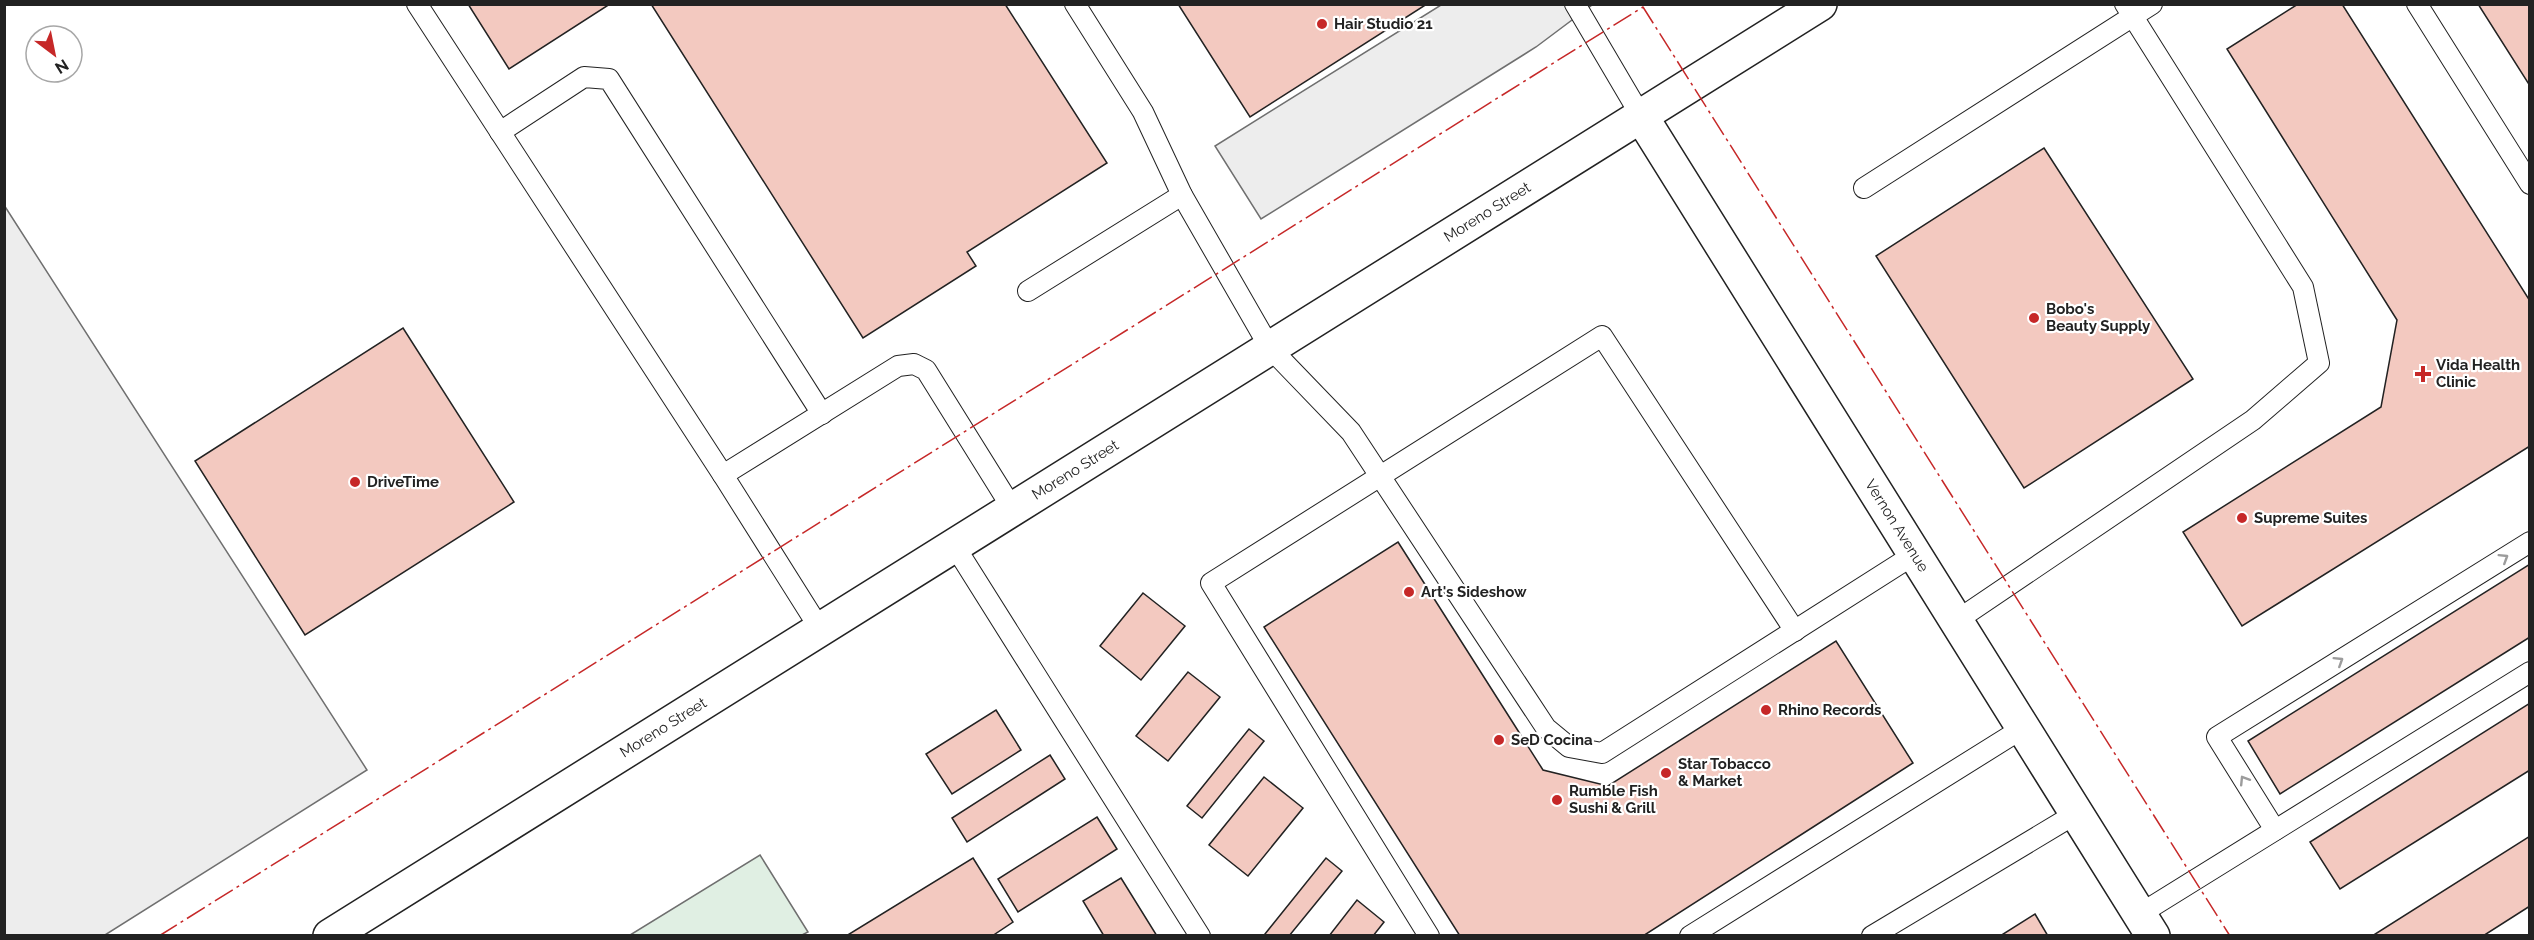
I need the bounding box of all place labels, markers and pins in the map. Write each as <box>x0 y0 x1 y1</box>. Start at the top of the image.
place label: Hair Studio 21 <box>1334 15 1433 33</box>
marker: Hair Studio 21 <box>1315 17 1329 31</box>
place label: Bobo's Beauty Supply <box>2046 300 2151 335</box>
marker: Bobo's Beauty Supply <box>2027 311 2041 325</box>
place label: Vida Health Clinic <box>2436 356 2520 391</box>
marker: Vida Health Clinic <box>2414 365 2432 383</box>
place label: DriveTime <box>367 473 439 491</box>
marker: DriveTime <box>348 475 362 489</box>
place label: Supreme Suites <box>2254 509 2367 527</box>
marker: Supreme Suites <box>2235 511 2249 525</box>
place label: Art's Sideshow <box>1421 583 1527 601</box>
marker: Art's Sideshow <box>1402 585 1416 599</box>
place label: Rhino Records <box>1778 701 1882 719</box>
marker: Rhino Records <box>1759 703 1773 717</box>
place label: SeD Cocina <box>1511 731 1593 749</box>
marker: SeD Cocina <box>1492 733 1506 747</box>
place label: Star Tobacco & Market <box>1678 755 1771 790</box>
marker: Star Tobacco & Market <box>1659 766 1673 780</box>
place label: Rumble Fish Sushi & Grill <box>1569 782 1658 817</box>
marker: Rumble Fish Sushi & Grill <box>1550 793 1564 807</box>

